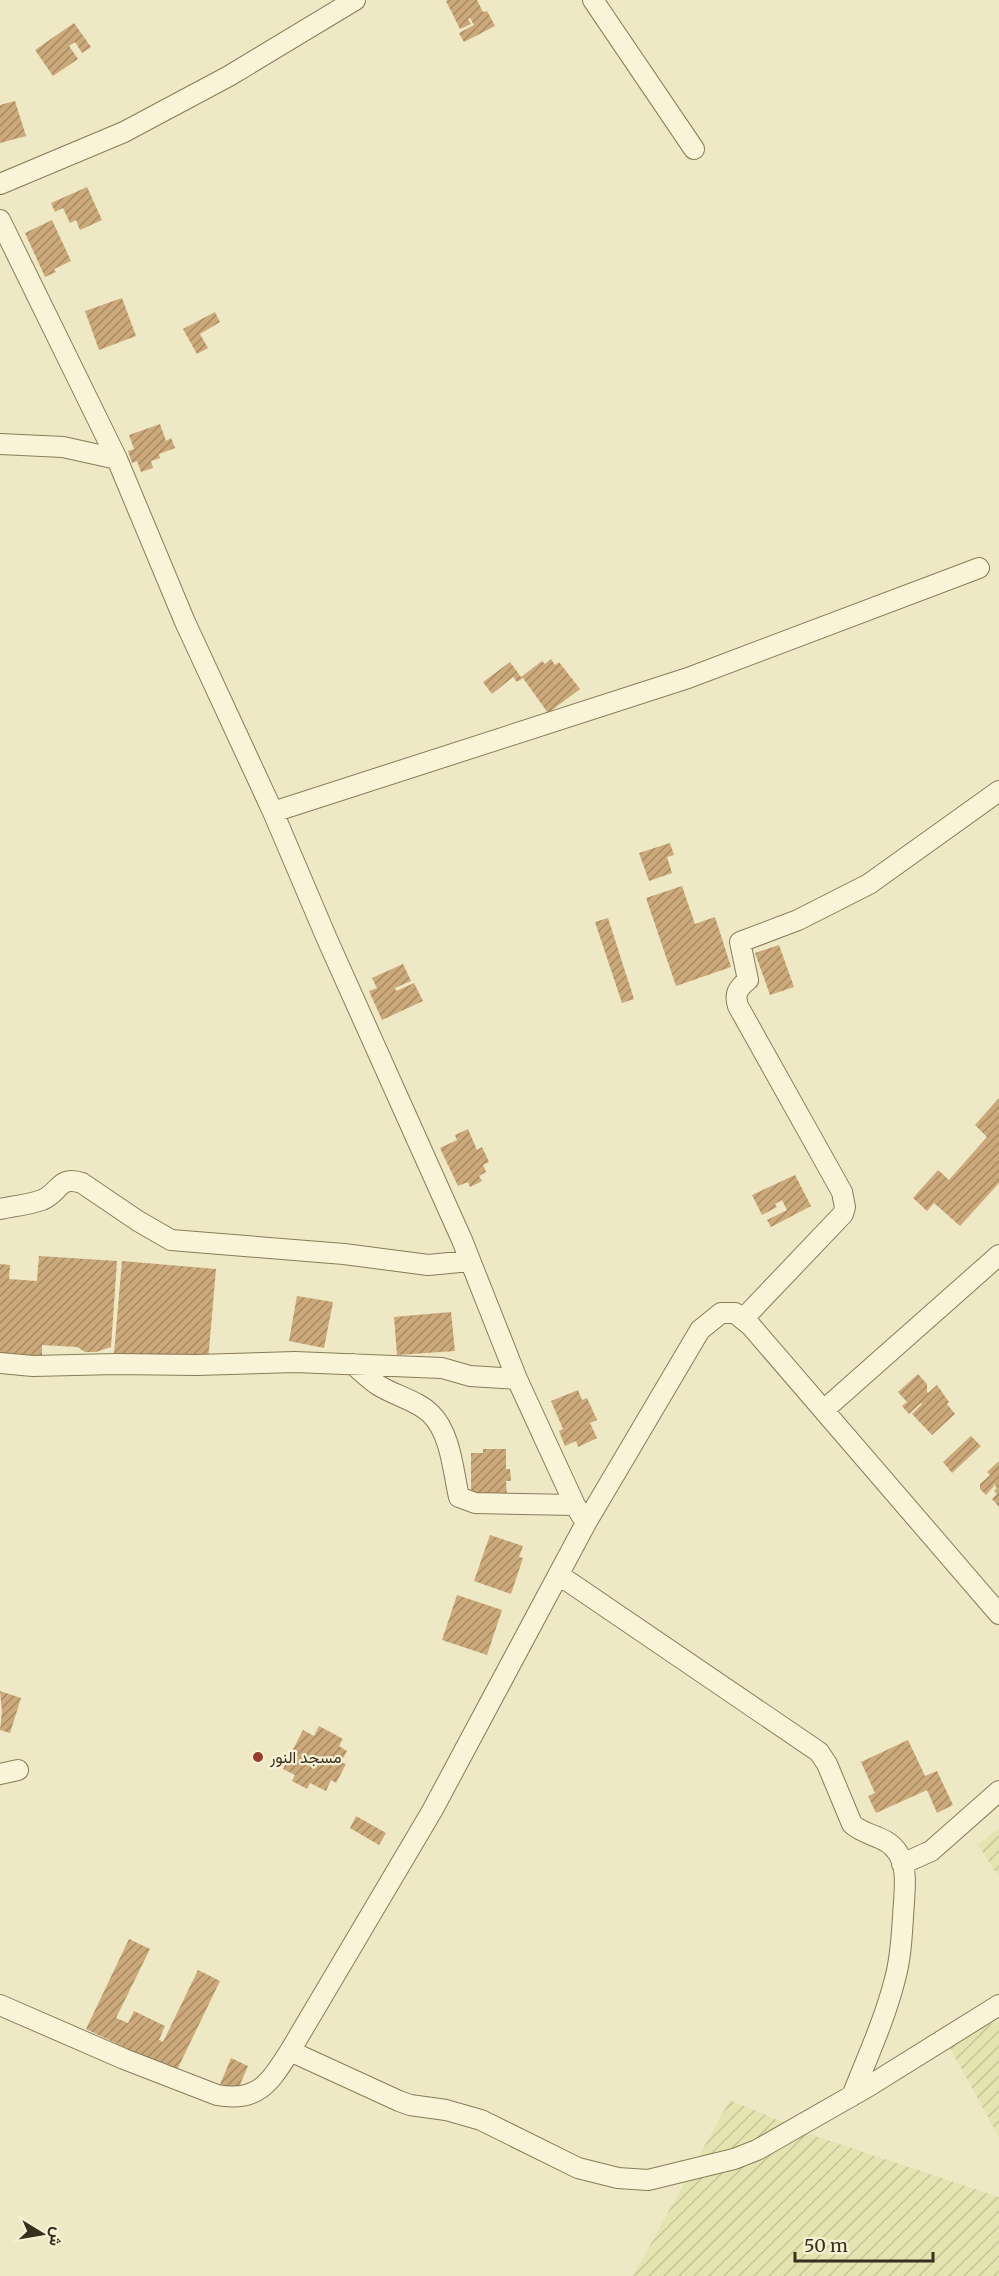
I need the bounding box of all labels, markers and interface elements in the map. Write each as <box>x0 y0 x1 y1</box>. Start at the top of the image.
place label: مسجد النور <box>269 1747 342 1768</box>
marker: مسجد النور <box>251 1750 265 1764</box>
north arrow <box>12 2204 72 2264</box>
scale bar <box>795 2225 933 2263</box>
text: ش <box>45 2226 68 2248</box>
text: 50 m <box>804 2234 848 2257</box>

